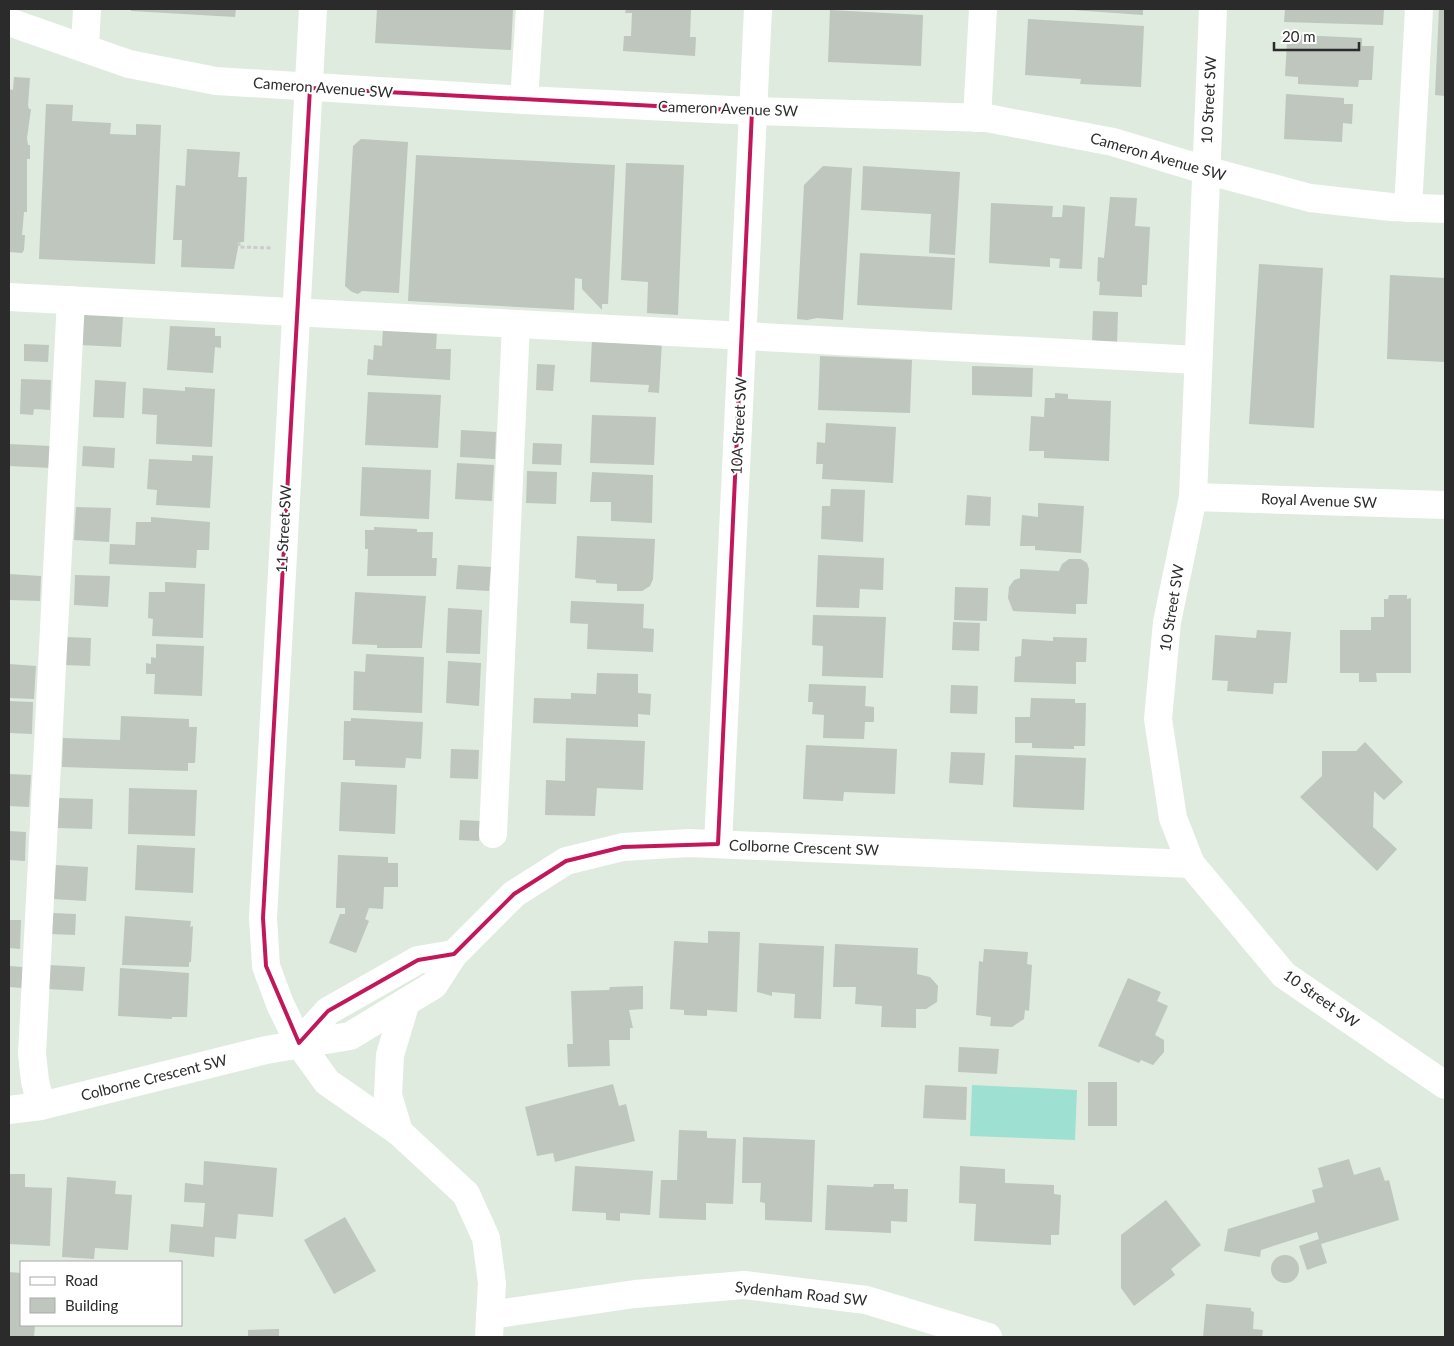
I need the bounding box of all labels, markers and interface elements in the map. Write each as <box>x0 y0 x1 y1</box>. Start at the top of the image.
scale bar <box>1274 20 1359 52</box>
text: 20 m <box>1282 27 1316 45</box>
street label: 10 Street SW <box>1197 55 1219 144</box>
street label: Cameron Avenue SW <box>253 73 394 101</box>
street label: Cameron Avenue SW <box>658 97 799 119</box>
street label: Cameron Avenue SW <box>1088 128 1229 184</box>
street label: 10A Street SW <box>726 376 750 475</box>
street label: 11 Street SW <box>272 484 294 573</box>
street label: Royal Avenue SW <box>1261 489 1378 511</box>
street label: 10 Street SW <box>1155 562 1187 653</box>
street label: Colborne Crescent SW <box>729 835 880 859</box>
street label: 10 Street SW <box>1280 966 1363 1031</box>
street label: Colborne Crescent SW <box>79 1050 229 1104</box>
legend <box>20 1261 182 1326</box>
text: Road <box>65 1271 98 1289</box>
street label: Sydenham Road SW <box>734 1277 868 1309</box>
text: Building <box>65 1296 118 1314</box>

